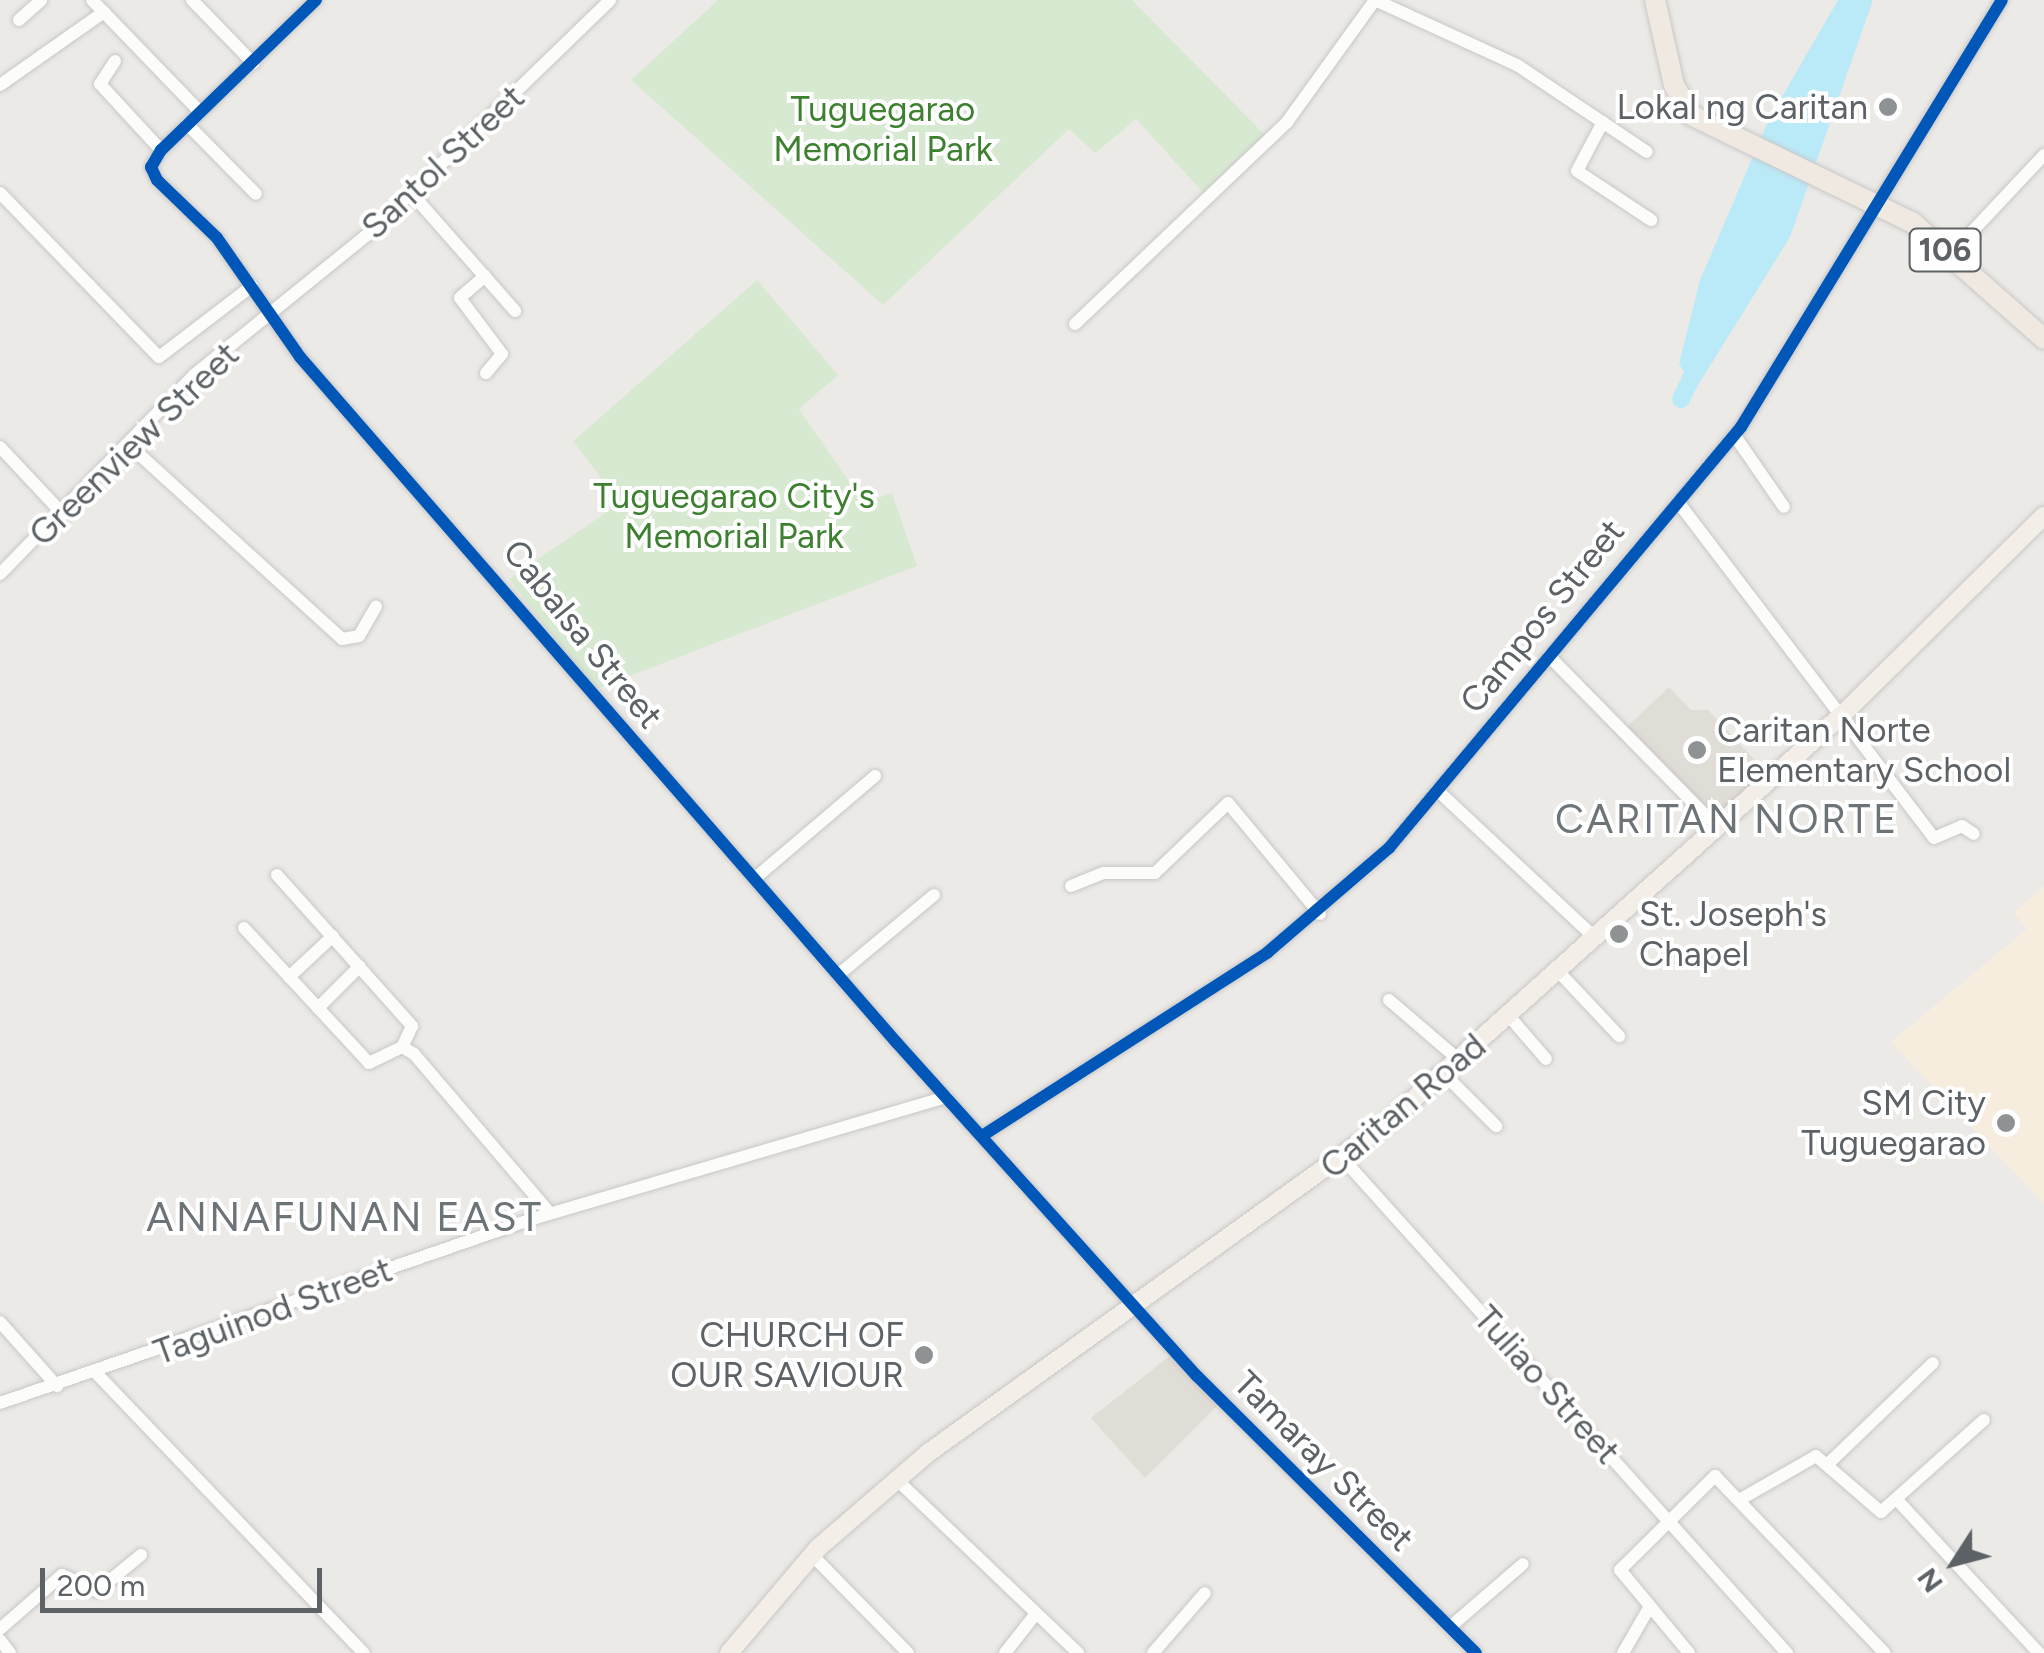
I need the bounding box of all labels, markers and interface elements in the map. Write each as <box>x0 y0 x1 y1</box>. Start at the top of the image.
street label: Santol Street <box>353 76 533 248</box>
place label: Lokal ng Caritan <box>1616 86 1868 128</box>
park label: Tuguegarao Memorial Park <box>773 88 993 170</box>
marker: Lokal ng Caritan <box>1877 96 1899 118</box>
road number: 106 <box>1908 223 1982 277</box>
street label: Greenview Street <box>21 333 247 555</box>
park label: Tuguegarao City's Memorial Park <box>593 475 875 557</box>
street label: Campos Street <box>1451 511 1633 721</box>
street label: Cabalsa Street <box>494 531 672 737</box>
place label: Caritan Norte Elementary School <box>1717 709 2011 791</box>
marker: Caritan Norte Elementary School <box>1686 739 1708 761</box>
district label: CARITAN NORTE <box>1555 795 1899 843</box>
place label: St. Joseph's Chapel <box>1639 893 1827 975</box>
marker: St. Joseph's Chapel <box>1608 923 1630 945</box>
street label: Caritan Road <box>1312 1025 1494 1187</box>
place label: SM City Tuguegarao <box>1801 1082 1986 1164</box>
marker: SM City Tuguegarao <box>1995 1112 2017 1134</box>
district label: ANNAFUNAN EAST <box>146 1193 544 1241</box>
street label: Taguinod Street <box>148 1248 398 1374</box>
street label: Tuliao Street <box>1465 1297 1629 1473</box>
place label: CHURCH OF OUR SAVIOUR <box>670 1314 904 1396</box>
marker: CHURCH OF OUR SAVIOUR <box>913 1344 935 1366</box>
street label: Tamaray Street <box>1225 1362 1423 1560</box>
north arrow <box>1904 1513 2004 1613</box>
scale bar <box>45 1548 328 1610</box>
text: N <box>1910 1562 1950 1599</box>
text: 200 m <box>57 1567 145 1604</box>

